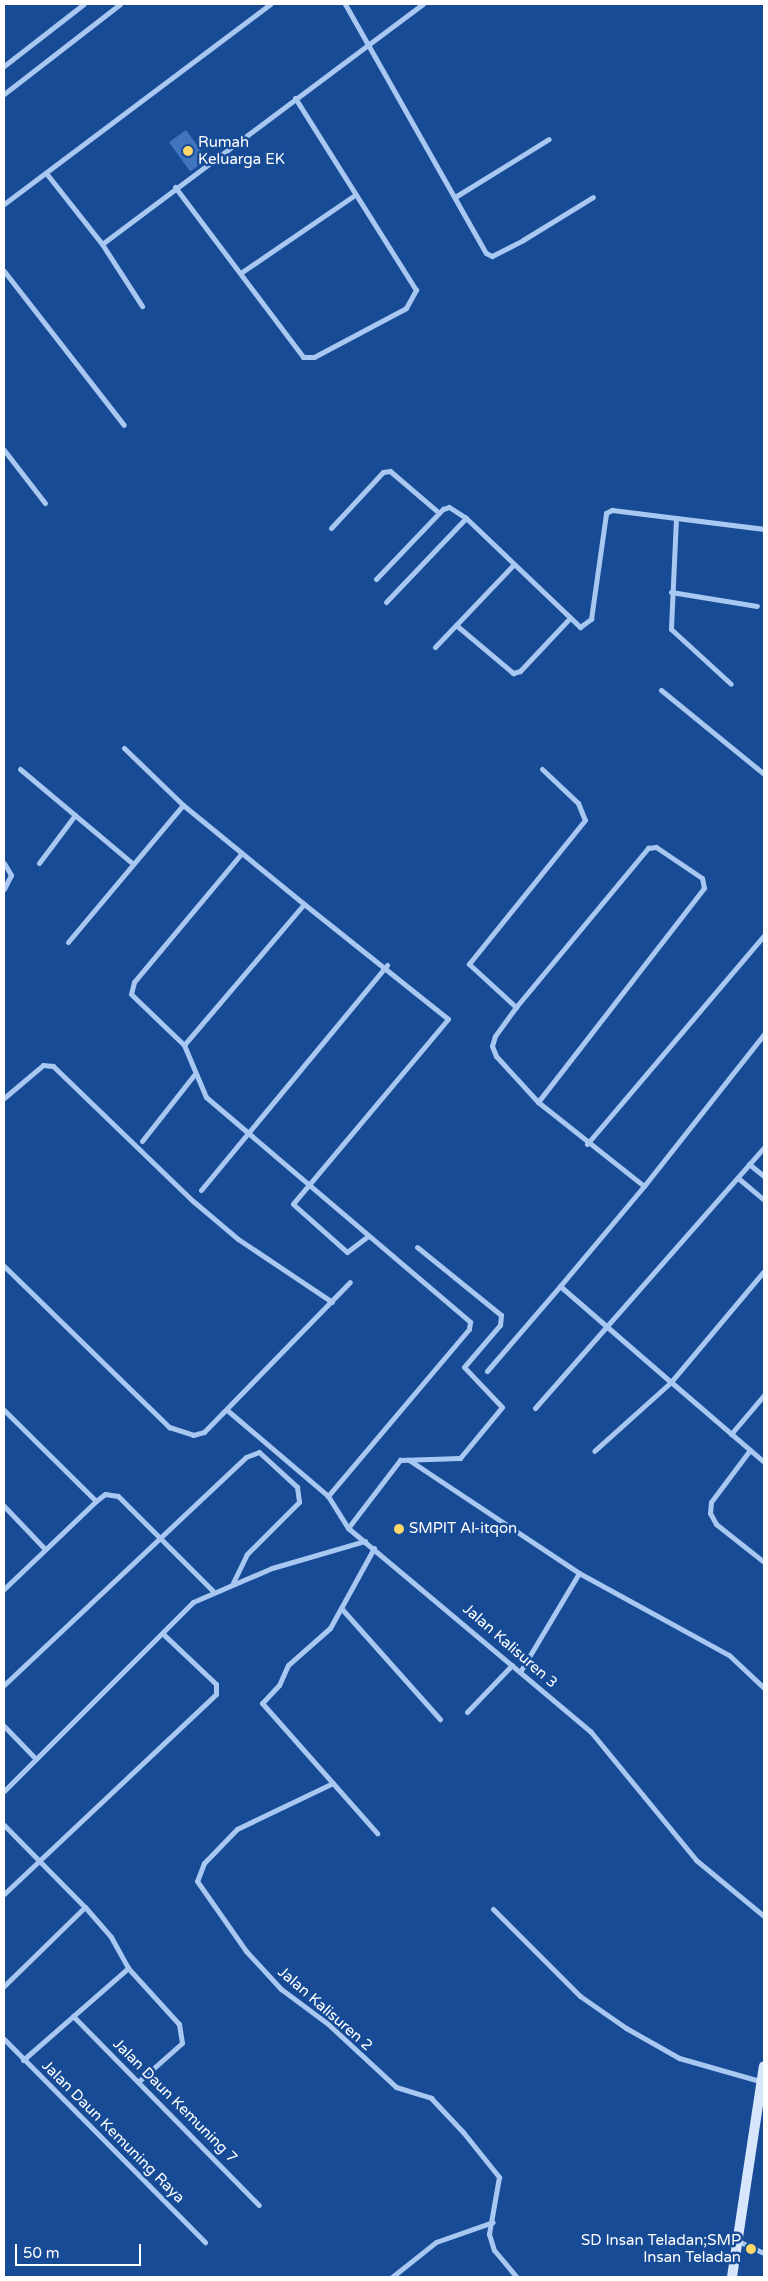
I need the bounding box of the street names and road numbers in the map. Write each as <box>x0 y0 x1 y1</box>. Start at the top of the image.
street label: Jalan Kalisuren 3 <box>459 1600 561 1692</box>
street label: Jalan Kalisuren 2 <box>274 1963 376 2055</box>
street label: Jalan Daun Kemuning 7 <box>109 2035 241 2167</box>
street label: Jalan Daun Kemuning Raya <box>38 2057 188 2207</box>

